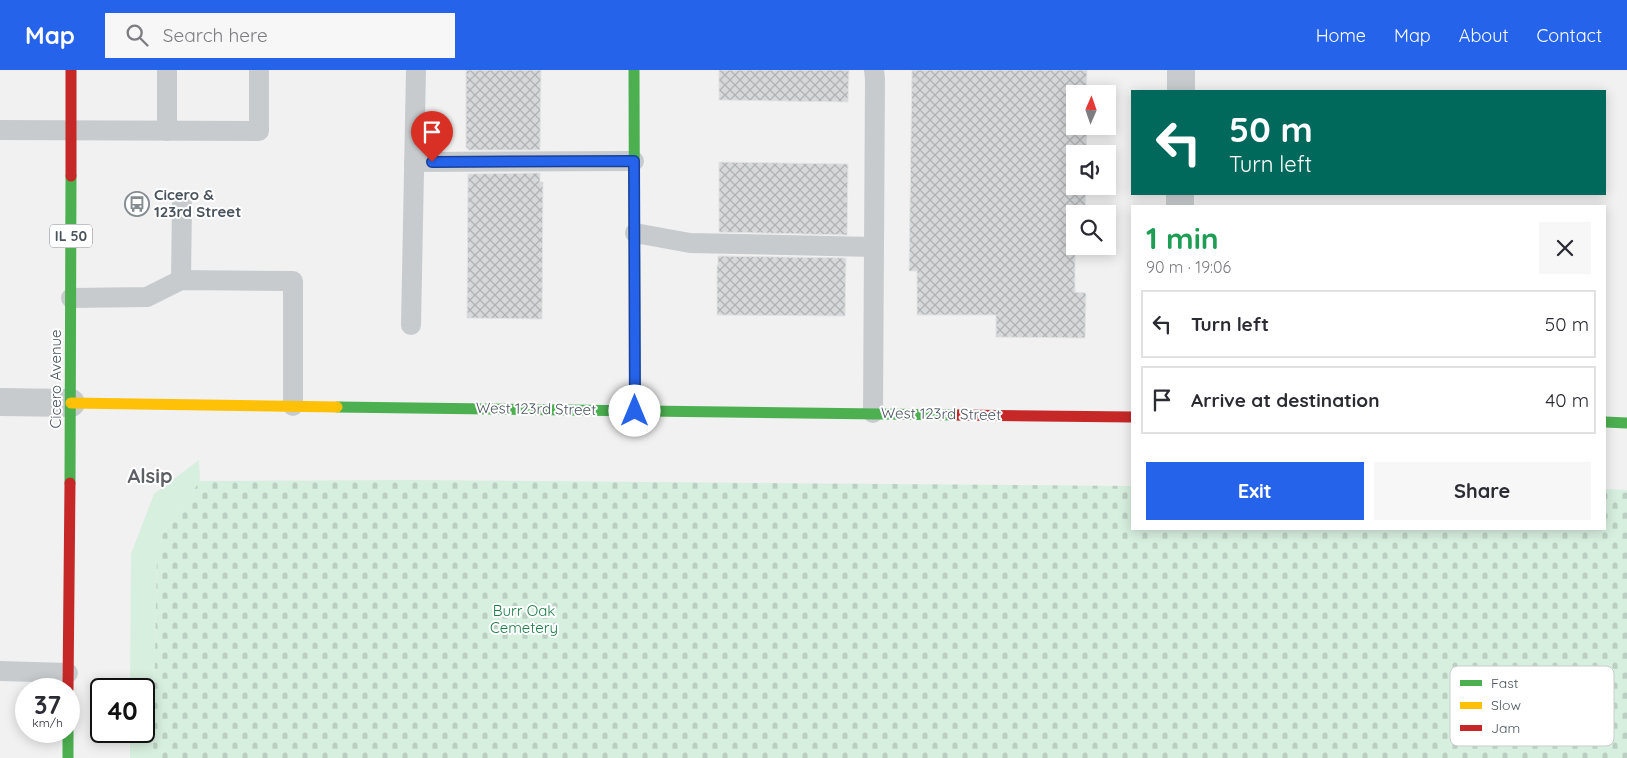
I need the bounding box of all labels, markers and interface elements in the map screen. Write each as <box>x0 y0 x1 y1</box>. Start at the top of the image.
search box <box>105 13 455 58</box>
text: Map <box>25 20 75 50</box>
icon: search <box>123 21 151 49</box>
text: Search here <box>163 23 268 47</box>
text: Home <box>1316 24 1366 47</box>
text: Map <box>1394 24 1431 47</box>
text: About <box>1459 24 1509 47</box>
text: Contact <box>1537 24 1602 47</box>
north arrow <box>1066 85 1116 135</box>
map controls <box>1066 85 1116 255</box>
text: 50 m <box>1229 107 1313 151</box>
icon: left <box>1146 110 1211 175</box>
pin <box>411 111 453 162</box>
icon: arrive <box>418 118 446 146</box>
button: sound <box>1066 145 1116 195</box>
text: Turn left <box>1229 150 1312 178</box>
place label: Cicero & 123rd Street <box>154 185 241 221</box>
bus stop icon: Cicero & 123rd Street <box>124 191 150 217</box>
button: search <box>1066 205 1116 255</box>
text: 1 min <box>1146 219 1219 257</box>
button: close <box>1539 222 1591 274</box>
road number: IL 50 <box>50 224 92 248</box>
text: 90 m · 19:06 <box>1146 257 1231 277</box>
icon: left <box>1148 310 1176 338</box>
text: Turn left <box>1191 312 1269 336</box>
text: 50 m <box>1545 312 1589 336</box>
street label: Cicero Avenue <box>46 329 65 429</box>
position arrow <box>608 384 660 436</box>
icon: arrive <box>1148 386 1176 414</box>
text: Arrive at destination <box>1191 388 1380 412</box>
text: 40 m <box>1545 388 1589 412</box>
street label: West 123rd Street <box>476 398 596 419</box>
street label: West 123rd Street <box>881 403 1001 424</box>
button: Exit <box>1146 462 1364 520</box>
button: Share <box>1374 462 1591 520</box>
district label: Alsip <box>127 463 173 488</box>
park label: Burr Oak Cemetery <box>490 601 558 637</box>
legend <box>1450 666 1614 746</box>
text: Fast <box>1491 674 1519 692</box>
speed limit sign: 40 <box>90 678 155 743</box>
text: 37 <box>34 689 61 720</box>
text: Slow <box>1491 696 1521 714</box>
text: km/h <box>32 715 63 730</box>
text: Jam <box>1491 719 1520 737</box>

